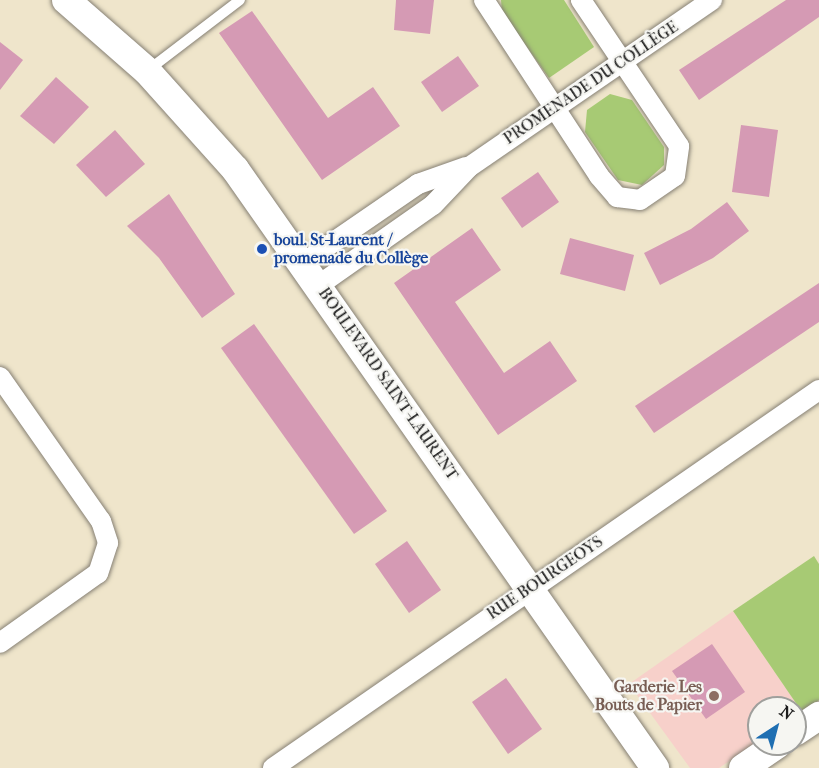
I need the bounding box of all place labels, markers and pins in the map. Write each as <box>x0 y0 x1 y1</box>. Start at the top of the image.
place label: boul. St-Laurent / promenade du Collège <box>274 230 428 268</box>
marker: boul. St-Laurent / promenade du Collège <box>255 242 269 256</box>
place label: Garderie Les Bouts de Papier <box>595 677 702 715</box>
marker: Garderie Les Bouts de Papier <box>707 689 721 703</box>

